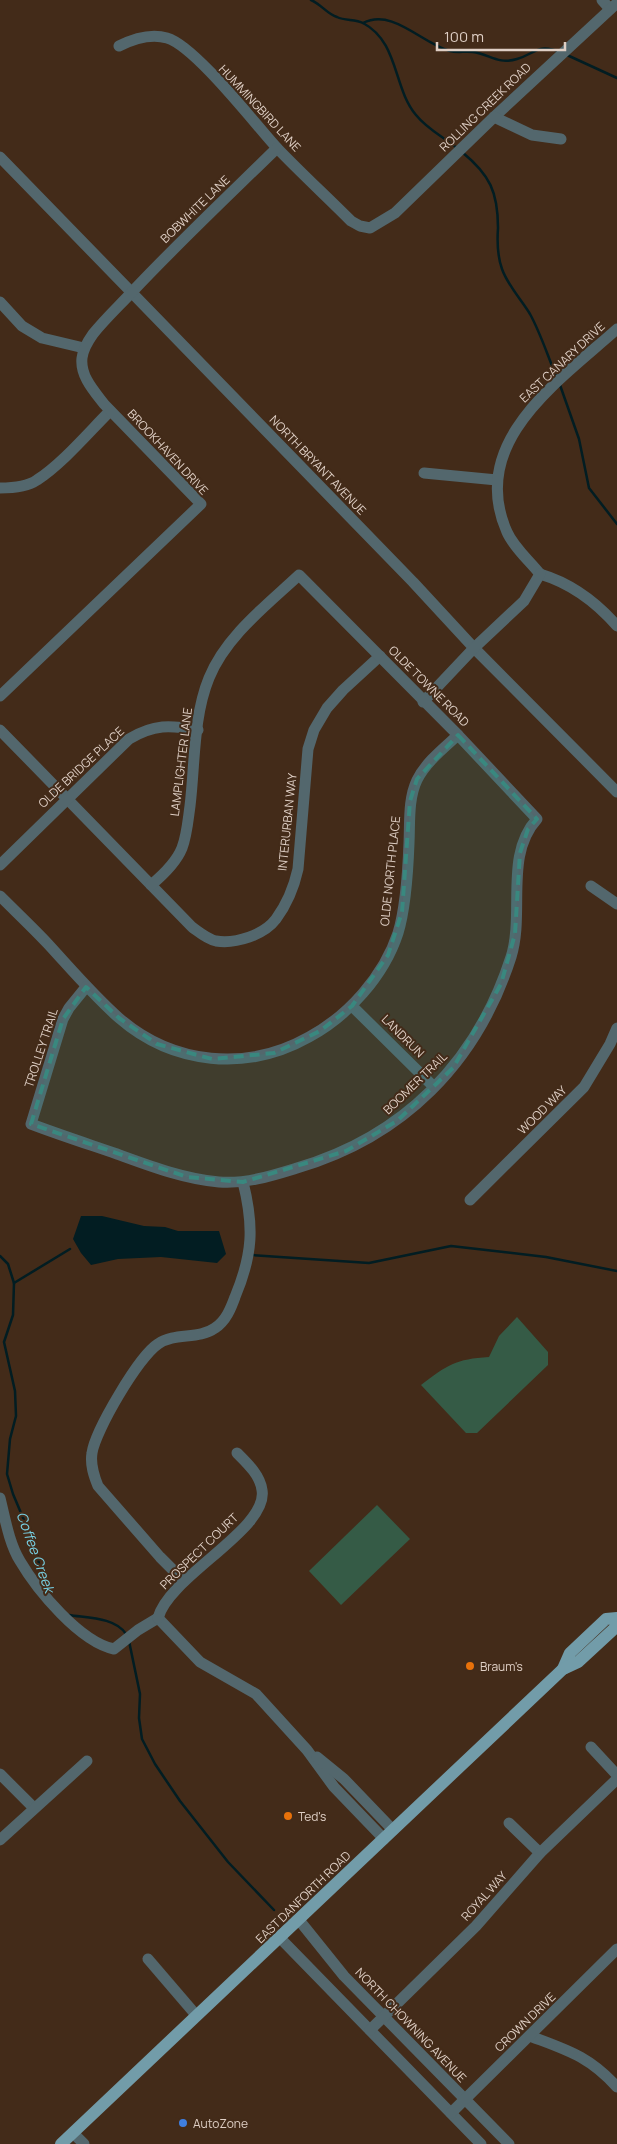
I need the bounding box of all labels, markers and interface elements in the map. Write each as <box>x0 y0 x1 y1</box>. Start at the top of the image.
scale bar <box>437 20 564 52</box>
text: 100 m <box>444 26 484 47</box>
street label: ROLLING CREEK ROAD <box>436 59 534 155</box>
street label: HUMMINGBIRD LANE <box>215 61 305 155</box>
street label: BOBWHITE LANE <box>157 171 234 247</box>
street label: EAST CANARY DRIVE <box>516 318 609 406</box>
street label: BROOKHAVEN DRIVE <box>124 405 212 499</box>
street label: NORTH BRYANT AVENUE <box>266 412 370 519</box>
street label: OLDE TOWNE ROAD <box>385 642 473 730</box>
street label: LAMPLIGHTER LANE <box>166 707 196 817</box>
street label: OLDE BRIDGE PLACE <box>34 723 128 811</box>
street label: INTERURBAN WAY <box>273 772 301 872</box>
street label: OLDE NORTH PLACE <box>376 815 404 927</box>
street label: TROLLEY TRAIL <box>20 1006 62 1090</box>
street label: LANDRUN <box>378 1011 428 1061</box>
street label: BOOMER TRAIL <box>379 1048 451 1118</box>
street label: WOOD WAY <box>514 1082 570 1138</box>
water label: Coffee Creek <box>13 1509 60 1597</box>
street label: PROSPECT COURT <box>156 1509 243 1593</box>
place label: Braum's <box>480 1658 523 1675</box>
marker: Braum's <box>464 1660 476 1672</box>
place label: Ted's <box>298 1808 326 1825</box>
marker: Ted's <box>282 1810 294 1822</box>
street label: EAST DANFORTH ROAD <box>252 1847 354 1947</box>
street label: ROYAL WAY <box>457 1867 511 1924</box>
street label: NORTH CHOWNING AVENUE <box>352 1964 470 2086</box>
street label: CROWN DRIVE <box>491 1988 559 2055</box>
place label: AutoZone <box>193 2115 248 2132</box>
marker: AutoZone <box>177 2117 189 2129</box>

